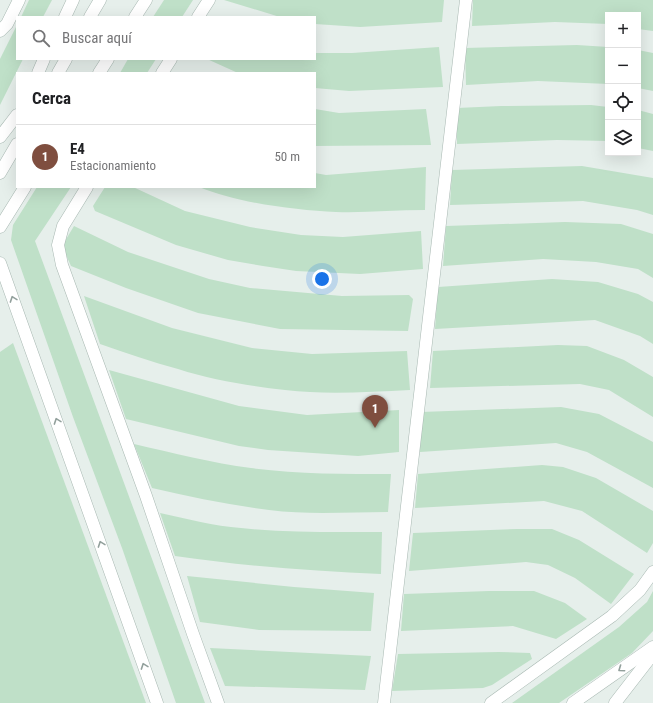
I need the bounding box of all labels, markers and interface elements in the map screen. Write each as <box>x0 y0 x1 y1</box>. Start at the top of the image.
map controls <box>605 12 641 156</box>
button: + <box>605 12 641 48</box>
search box <box>16 16 316 60</box>
icon: search <box>30 27 52 49</box>
text: Buscar aquí <box>62 29 132 47</box>
button: − <box>605 48 641 84</box>
button: locate <box>605 84 641 120</box>
text: Cerca <box>32 88 71 108</box>
button: layers <box>605 120 641 156</box>
text: E4 <box>70 140 85 158</box>
text: 1 <box>42 149 48 164</box>
text: 50 m <box>274 149 300 164</box>
text: Estacionamiento <box>70 158 156 173</box>
your location <box>312 269 332 289</box>
one-way arrow <box>9 296 18 303</box>
pin: 1 <box>362 395 388 428</box>
one-way arrow <box>53 418 61 425</box>
one-way arrow <box>97 540 105 547</box>
one-way arrow <box>141 663 149 670</box>
one-way arrow <box>618 664 625 672</box>

